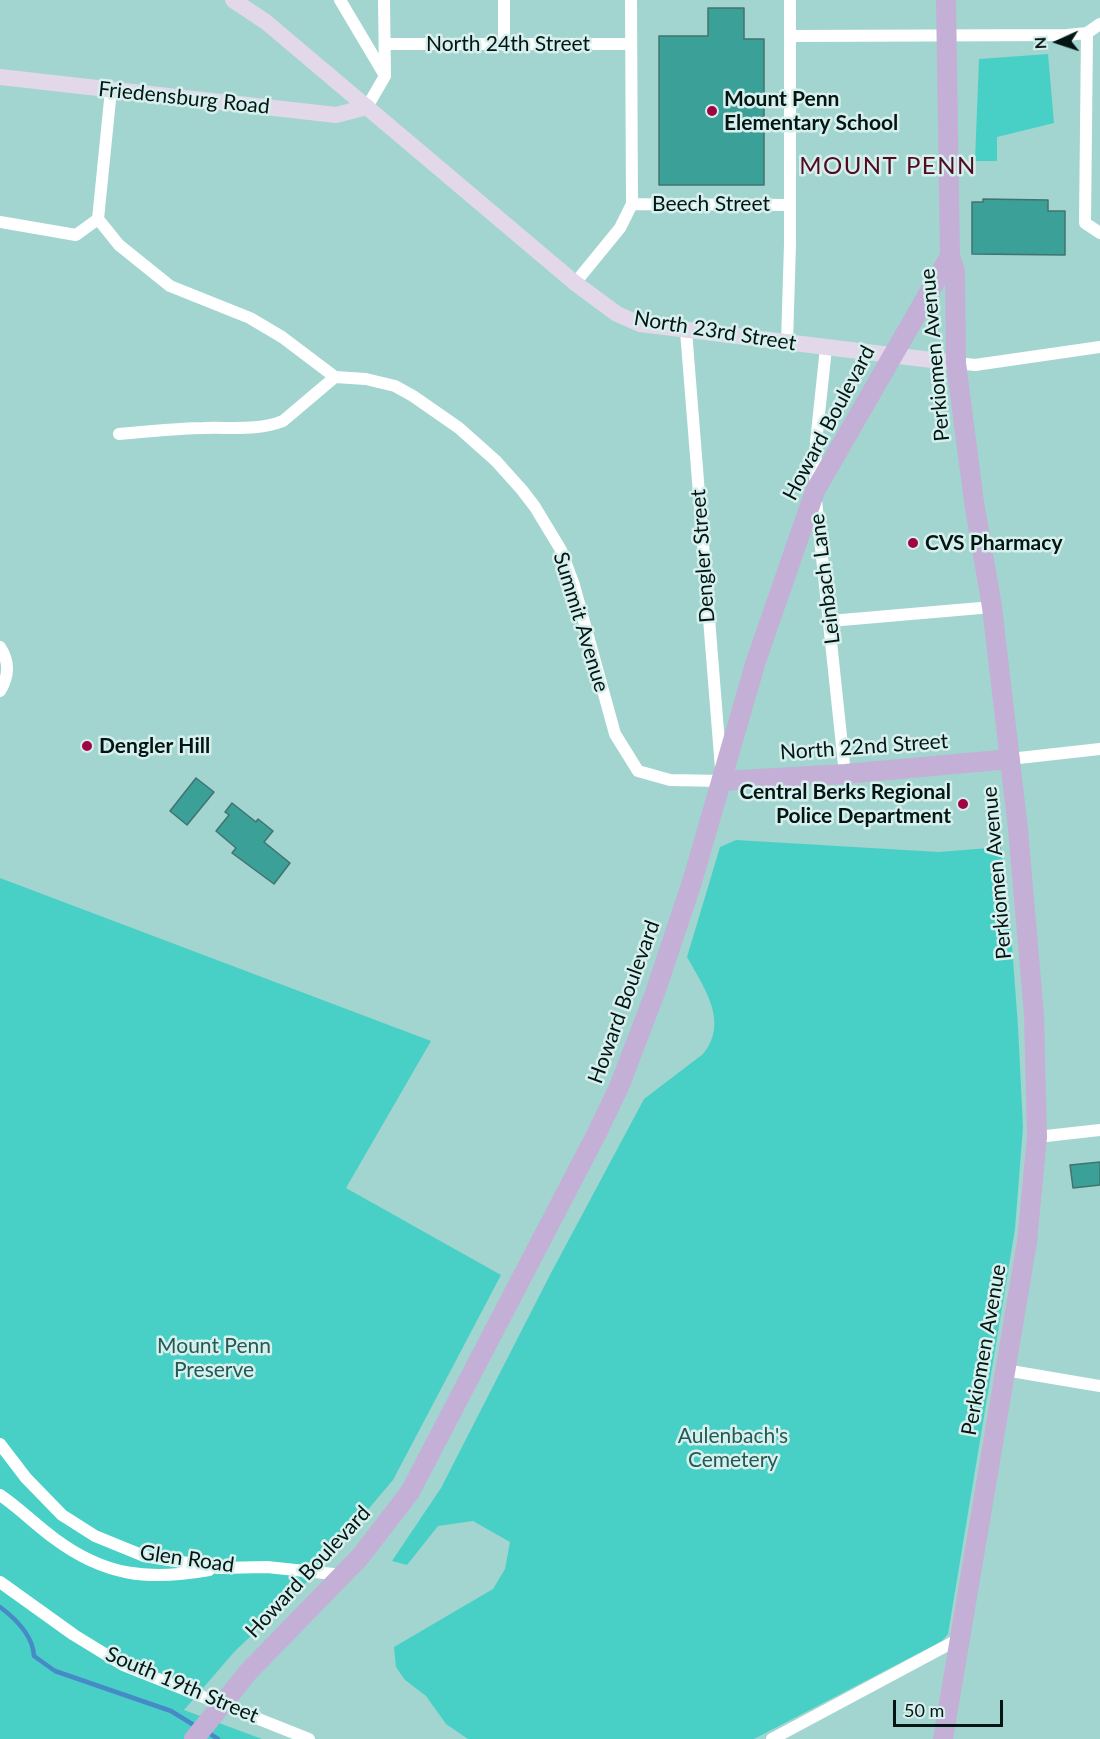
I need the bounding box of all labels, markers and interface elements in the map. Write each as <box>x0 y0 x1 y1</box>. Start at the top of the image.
north arrow <box>1028 12 1088 72</box>
street label: North 24th Street <box>426 31 590 57</box>
text: N <box>1030 36 1049 50</box>
street label: Friedensburg Road <box>97 76 271 120</box>
place label: Mount Penn Elementary School <box>724 86 898 136</box>
marker: Mount Penn Elementary School <box>705 104 719 118</box>
district label: MOUNT PENN <box>799 152 977 180</box>
street label: Beech Street <box>652 191 770 217</box>
street label: Perkiomen Avenue <box>915 268 955 442</box>
street label: North 23rd Street <box>632 306 798 356</box>
street label: Howard Boulevard <box>778 341 880 505</box>
street label: Dengler Street <box>686 488 720 624</box>
street label: Leinbach Lane <box>804 512 846 646</box>
place label: CVS Pharmacy <box>925 530 1062 556</box>
marker: CVS Pharmacy <box>906 536 920 550</box>
street label: Summit Avenue <box>548 549 614 695</box>
street label: North 22nd Street <box>779 729 949 765</box>
place label: Dengler Hill <box>99 733 210 759</box>
marker: Dengler Hill <box>80 739 94 753</box>
place label: Central Berks Regional Police Department <box>739 779 951 829</box>
street label: Perkiomen Avenue <box>977 786 1017 960</box>
marker: Central Berks Regional Police Department <box>956 797 970 811</box>
street label: Howard Boulevard <box>583 917 665 1087</box>
street label: Perkiomen Avenue <box>957 1262 1011 1438</box>
park label: Mount Penn Preserve <box>157 1333 271 1383</box>
park label: Aulenbach's Cemetery <box>678 1423 788 1473</box>
street label: Howard Boulevard <box>240 1501 376 1643</box>
street label: Glen Road <box>138 1540 236 1578</box>
street label: South 19th Street <box>102 1641 262 1729</box>
scale bar <box>896 1688 1006 1726</box>
text: 50 m <box>904 1699 944 1721</box>

